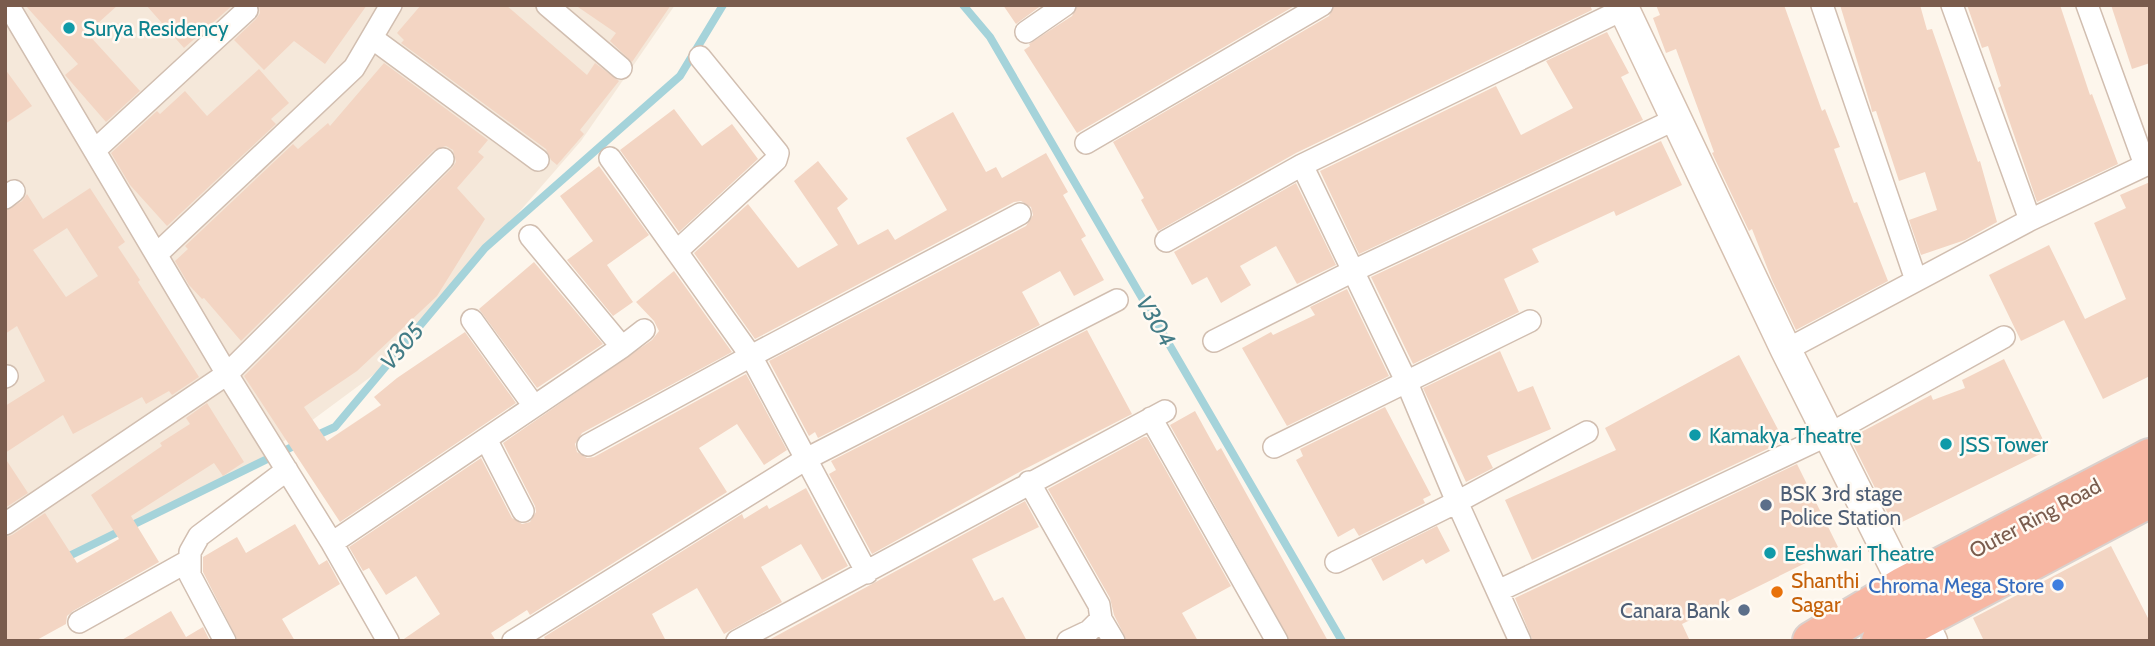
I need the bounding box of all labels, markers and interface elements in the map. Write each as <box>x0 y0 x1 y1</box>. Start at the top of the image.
place label: Surya Residency <box>83 16 229 41</box>
marker: Surya Residency <box>61 20 77 36</box>
water label: V304 <box>1130 291 1182 351</box>
water label: V305 <box>374 317 430 375</box>
place label: Kamakya Theatre <box>1709 423 1862 448</box>
marker: Kamakya Theatre <box>1687 427 1703 443</box>
place label: JSS Tower <box>1959 432 2048 457</box>
marker: JSS Tower <box>1938 436 1954 452</box>
street label: Outer Ring Road <box>1965 473 2105 563</box>
place label: BSK 3rd stage Police Station <box>1780 481 1903 530</box>
marker: BSK 3rd stage Police Station <box>1758 497 1774 513</box>
place label: Eeshwari Theatre <box>1784 541 1935 566</box>
marker: Eeshwari Theatre <box>1762 545 1778 561</box>
place label: Shanthi Sagar <box>1791 568 1859 617</box>
place label: Chroma Mega Store <box>1868 573 2044 598</box>
marker: Chroma Mega Store <box>2050 577 2066 593</box>
marker: Shanthi Sagar <box>1769 584 1785 600</box>
place label: Canara Bank <box>1620 598 1731 623</box>
marker: Canara Bank <box>1736 602 1752 618</box>

